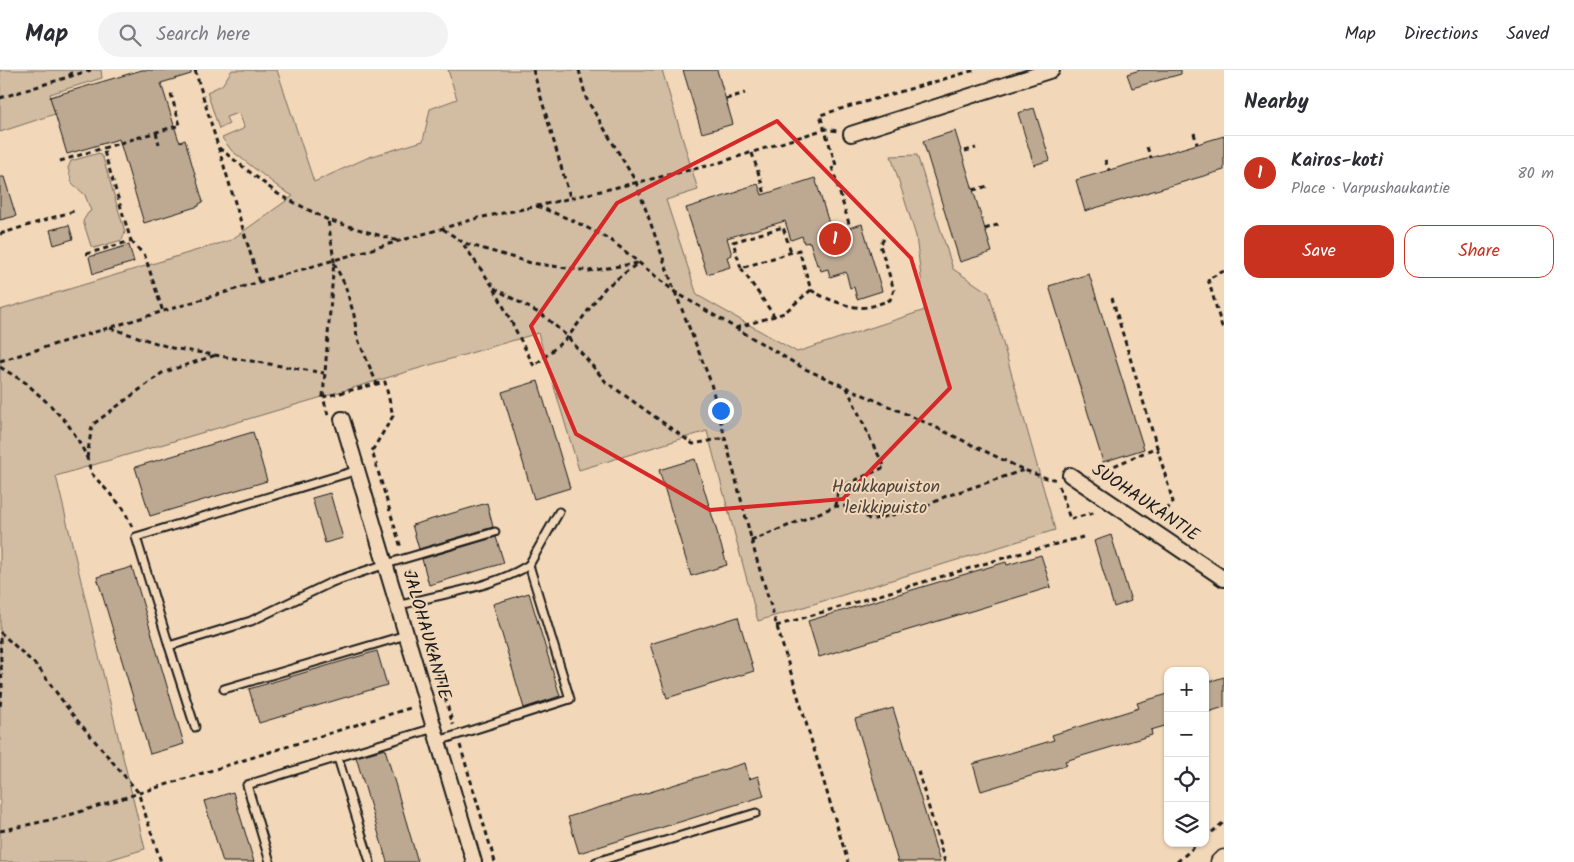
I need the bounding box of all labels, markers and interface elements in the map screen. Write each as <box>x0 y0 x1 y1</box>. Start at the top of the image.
search box <box>98 12 448 57</box>
text: Map <box>25 15 68 54</box>
text: Search here <box>156 20 250 50</box>
text: Map <box>1344 20 1376 49</box>
text: Directions <box>1404 20 1478 49</box>
text: Saved <box>1506 20 1549 49</box>
icon: search <box>116 21 144 49</box>
text: Nearby <box>1244 86 1309 119</box>
text: Kairos-koti <box>1291 146 1383 176</box>
text: 1 <box>1258 161 1262 186</box>
text: 80 m <box>1517 161 1554 186</box>
text: Place · Varpushaukantie <box>1291 176 1450 201</box>
pin: 1 <box>819 220 851 258</box>
button: Save <box>1244 225 1394 278</box>
button: Share <box>1404 225 1554 278</box>
your location <box>708 398 734 424</box>
street label: SUOHAUKANTIE <box>1085 456 1205 550</box>
park label: Haukkapuiston leikkipuisto <box>832 473 940 523</box>
street label: JALOHAUKANTIE <box>394 567 458 704</box>
map controls <box>1164 667 1209 847</box>
button: + <box>1164 667 1209 712</box>
button: − <box>1164 712 1209 757</box>
button: locate <box>1164 757 1209 802</box>
button: layers <box>1164 802 1209 847</box>

